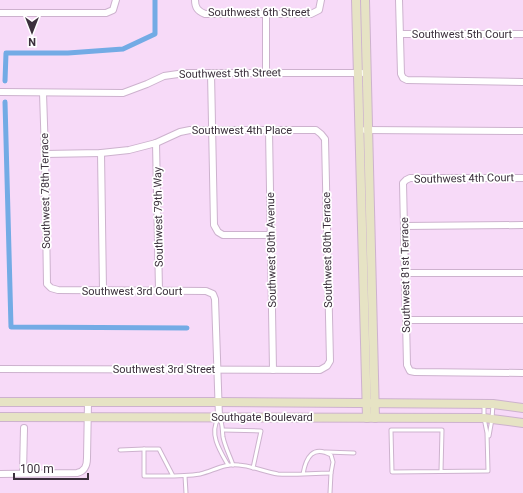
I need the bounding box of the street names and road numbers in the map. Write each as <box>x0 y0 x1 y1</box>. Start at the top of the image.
street label: Southwest 6th Street <box>208 6 311 19</box>
street label: Southwest 5th Court <box>412 28 513 41</box>
street label: Southwest 5th Street <box>179 66 282 81</box>
street label: Southwest 4th Place <box>192 124 292 137</box>
street label: Southwest 78th Terrace <box>38 133 53 249</box>
street label: Southwest 79th Way <box>151 166 166 267</box>
street label: Southwest 4th Court <box>414 171 515 186</box>
street label: Southwest 80th Avenue <box>264 192 279 308</box>
street label: Southwest 80th Terrace <box>320 192 335 308</box>
street label: Southwest 81st Terrace <box>398 217 413 333</box>
street label: Southwest 3rd Court <box>82 285 183 298</box>
street label: Southwest 3rd Street <box>113 363 216 376</box>
street label: Southgate Boulevard <box>211 411 313 424</box>

